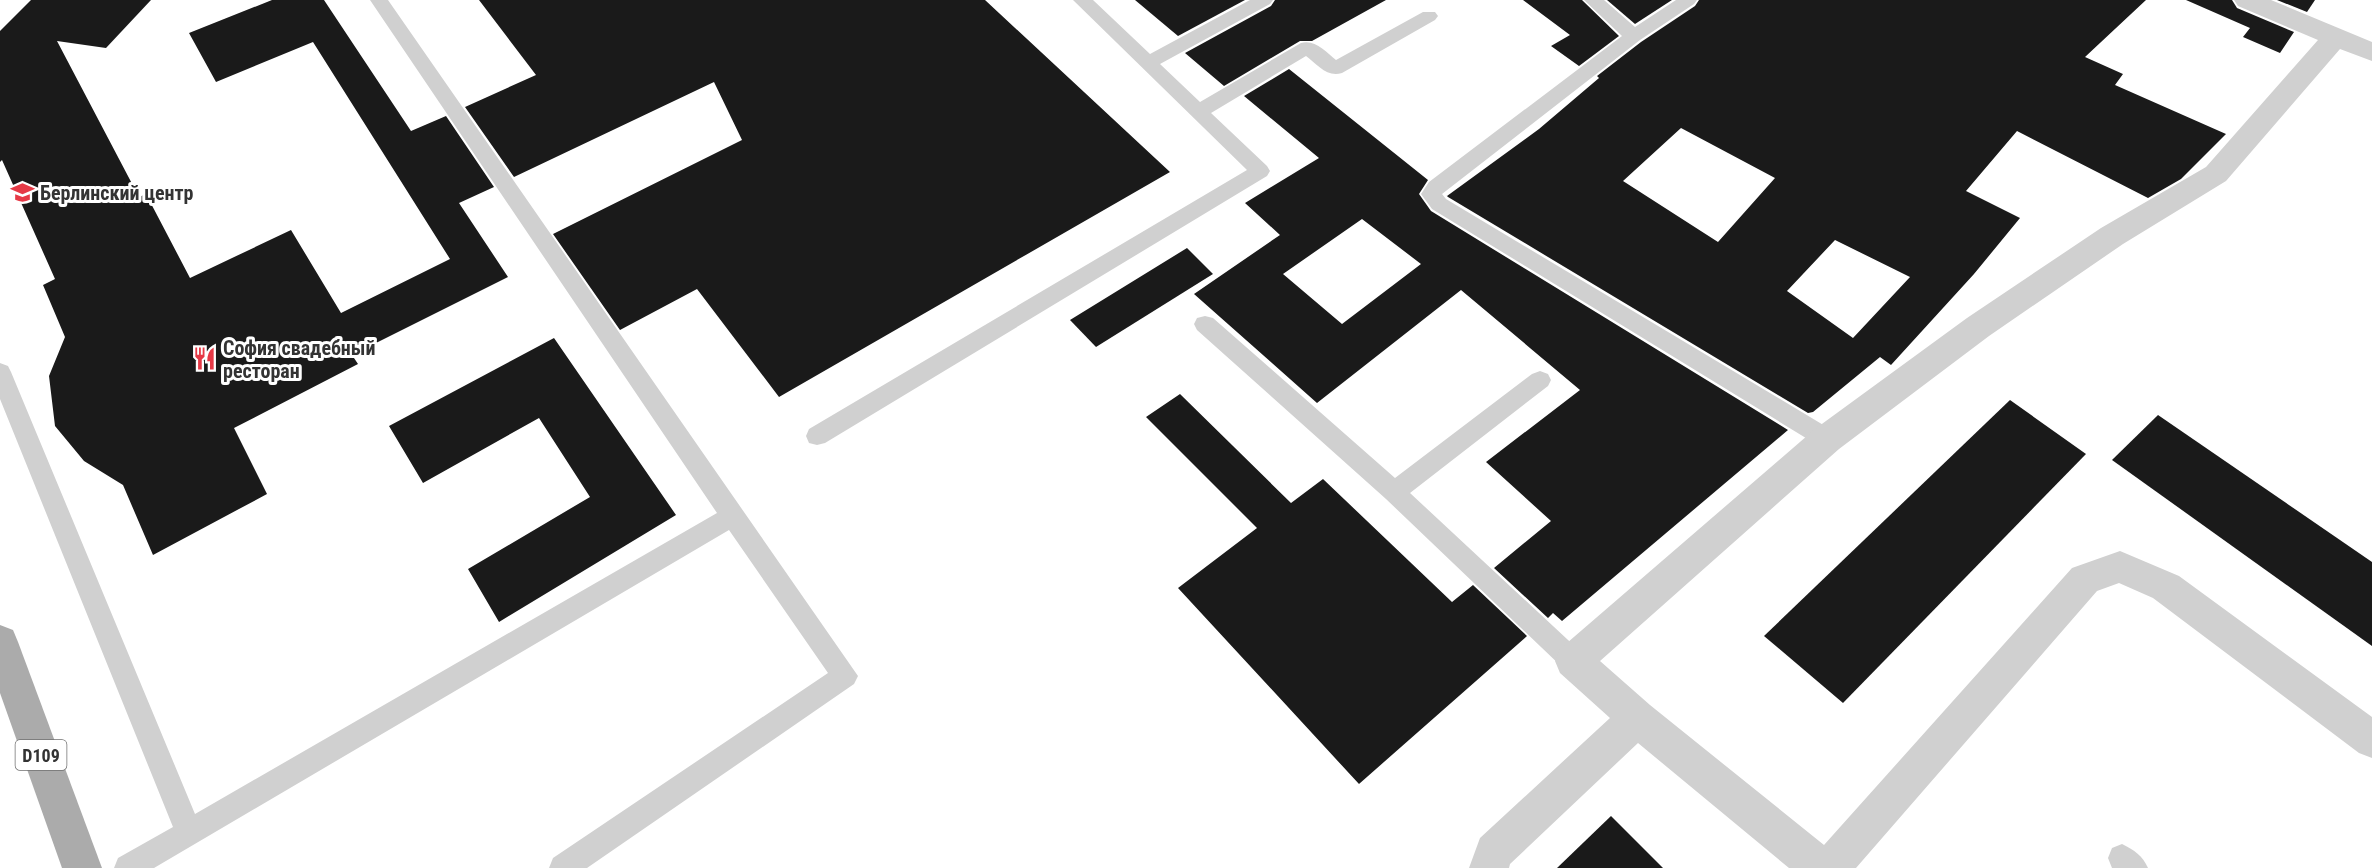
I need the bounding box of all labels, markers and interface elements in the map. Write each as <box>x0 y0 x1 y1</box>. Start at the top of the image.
school or university icon: Берлинский центр <box>9 180 35 206</box>
place label: Берлинский центр <box>40 181 194 205</box>
place label: София свадебный ресторан <box>223 336 375 383</box>
restaurant icon: София свадебный ресторан <box>192 346 218 372</box>
road number: D109 <box>15 740 66 770</box>

